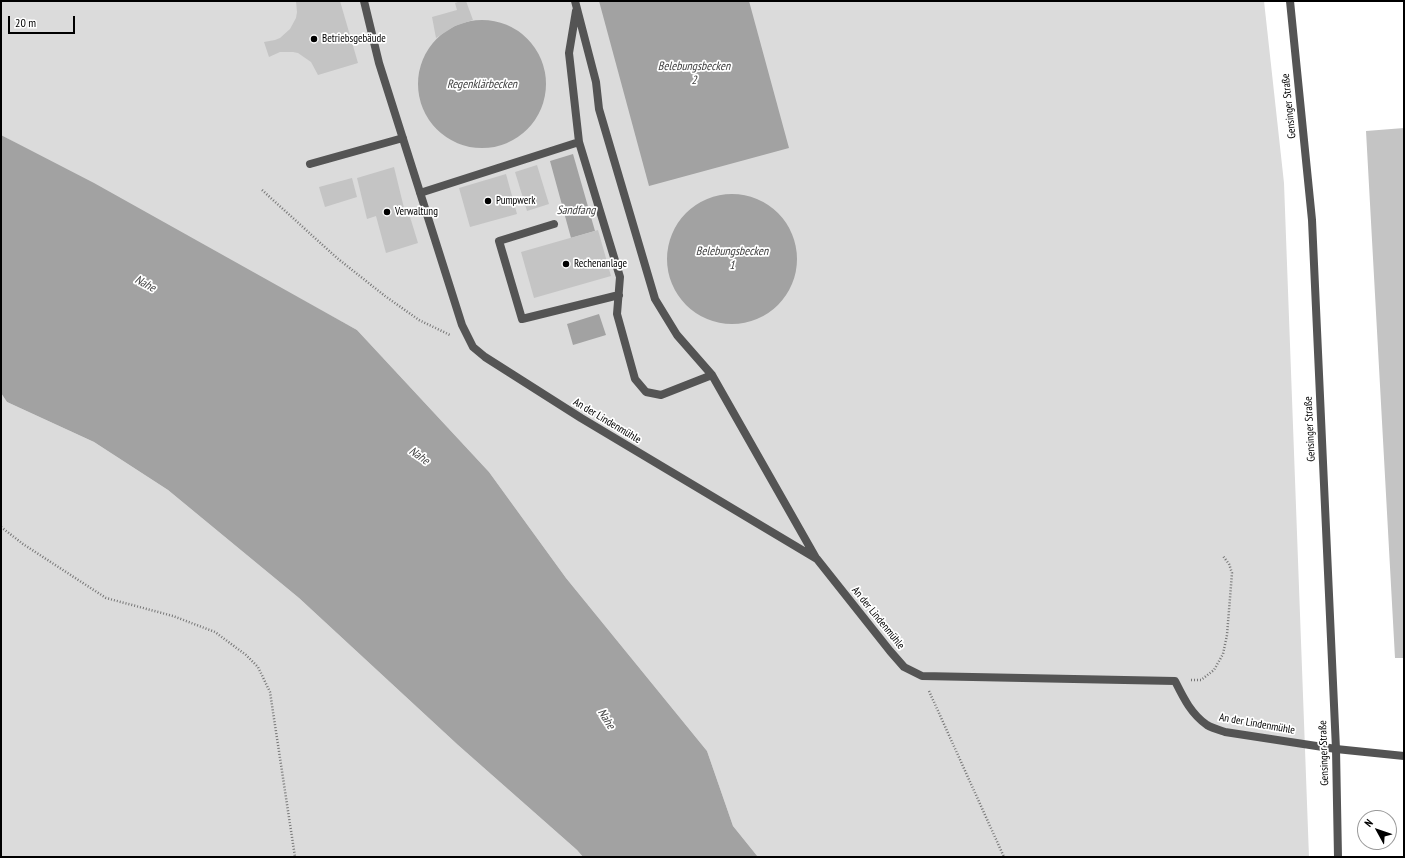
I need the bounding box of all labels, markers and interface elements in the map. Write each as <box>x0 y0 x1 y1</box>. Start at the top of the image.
scale bar <box>10 8 77 34</box>
text: 20 m <box>15 15 36 30</box>
place label: Betriebsgebäude <box>322 32 386 46</box>
marker: Betriebsgebäude <box>309 34 319 44</box>
water label: Belebungsbecken 2 <box>658 60 730 88</box>
street label: Gensinger Straße <box>1279 73 1299 139</box>
water label: Regenklärbecken <box>447 78 517 92</box>
place label: Pumpwerk <box>496 194 536 208</box>
marker: Pumpwerk <box>483 196 493 206</box>
water label: Sandfang <box>557 204 595 218</box>
place label: Verwaltung <box>395 205 438 219</box>
marker: Verwaltung <box>382 207 392 217</box>
water label: Belebungsbecken 1 <box>696 245 768 273</box>
place label: Rechenanlage <box>574 257 627 271</box>
marker: Rechenanlage <box>561 259 571 269</box>
water label: Nahe <box>132 273 158 295</box>
street label: An der Lindenmühle <box>571 396 643 446</box>
street label: Gensinger Straße <box>1302 396 1318 462</box>
water label: Nahe <box>406 444 432 468</box>
street label: An der Lindenmühle <box>849 584 907 652</box>
water label: Nahe <box>594 706 618 732</box>
street label: An der Lindenmühle <box>1218 711 1296 737</box>
street label: Gensinger Straße <box>1316 720 1332 786</box>
north arrow <box>1357 810 1397 850</box>
text: N <box>1361 816 1376 830</box>

